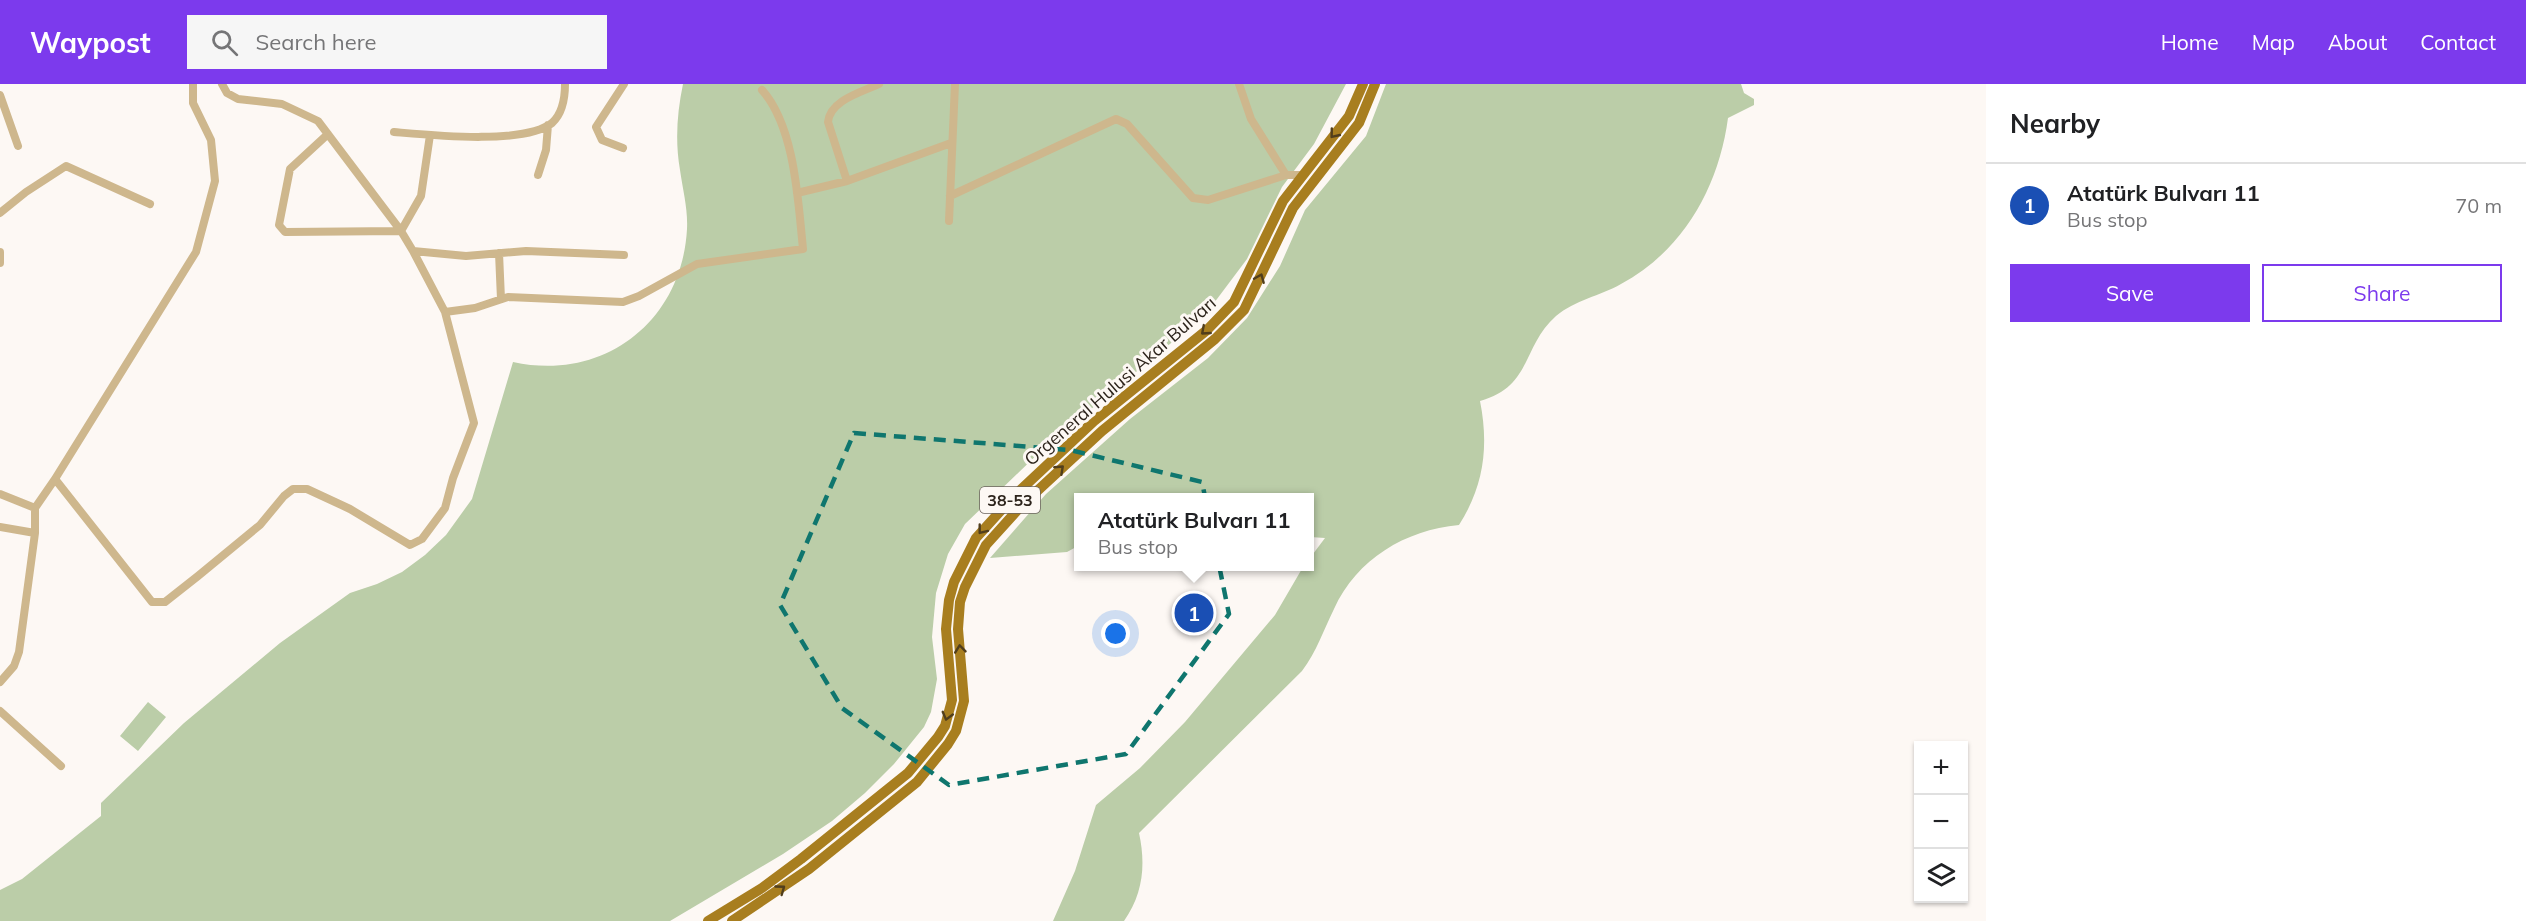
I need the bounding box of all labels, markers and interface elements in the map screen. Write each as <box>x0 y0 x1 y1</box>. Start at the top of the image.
search box <box>187 15 607 69</box>
text: Waypost <box>30 25 151 60</box>
icon: search <box>208 26 241 59</box>
text: Search here <box>256 28 377 56</box>
text: Home <box>2161 29 2219 55</box>
text: Map <box>2252 29 2295 55</box>
text: About <box>2328 29 2387 55</box>
text: Contact <box>2420 29 2496 55</box>
text: Nearby <box>2010 107 2100 140</box>
one-way arrow <box>1331 128 1342 139</box>
text: Atatürk Bulvarı 11 <box>2067 179 2260 207</box>
text: 1 <box>2024 193 2036 218</box>
text: 70 m <box>2455 193 2502 218</box>
text: Bus stop <box>2067 207 2147 232</box>
button: Save <box>2010 264 2250 322</box>
button: Share <box>2262 264 2502 322</box>
one-way arrow <box>1253 274 1265 285</box>
street label: Orgeneral Hulusi Akar Bulvarı <box>1019 291 1221 471</box>
one-way arrow <box>1201 324 1212 335</box>
one-way arrow <box>1053 466 1064 477</box>
road number: 38-53 <box>980 487 1040 513</box>
popup <box>1074 493 1314 571</box>
text: Atatürk Bulvarı 11 <box>1098 506 1290 534</box>
one-way arrow <box>979 524 990 535</box>
text: Bus stop <box>1098 534 1178 559</box>
pin: 1 <box>1174 590 1214 636</box>
your location <box>1101 619 1130 648</box>
one-way arrow <box>954 644 967 653</box>
one-way arrow <box>942 710 954 721</box>
map controls <box>1914 741 1968 903</box>
button: + <box>1914 741 1968 795</box>
button: − <box>1914 795 1968 849</box>
button: layers <box>1914 849 1968 903</box>
one-way arrow <box>774 885 785 896</box>

